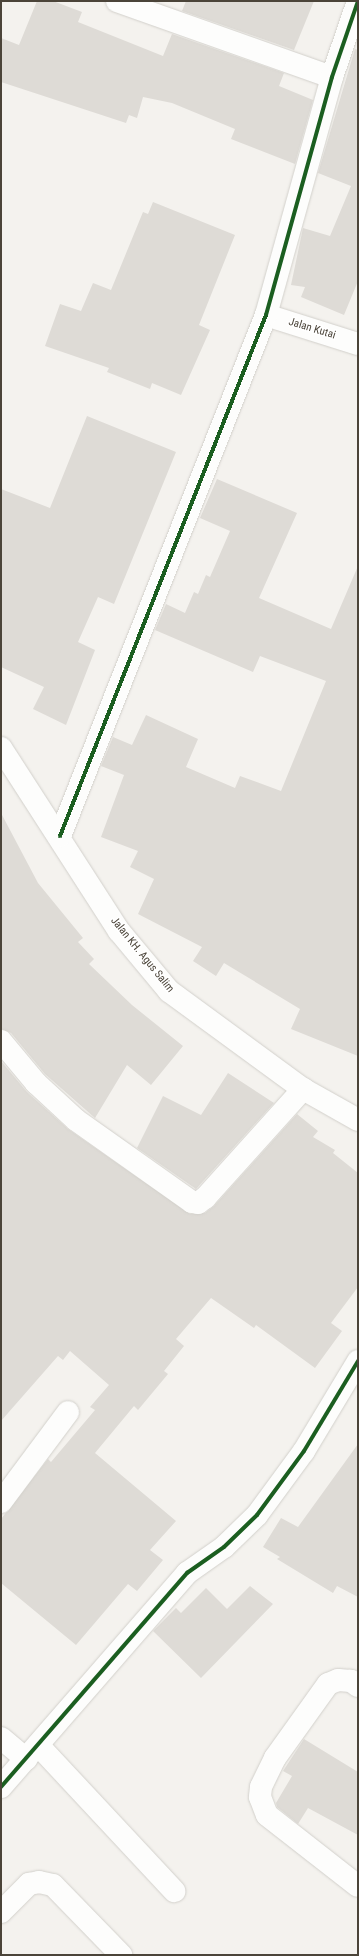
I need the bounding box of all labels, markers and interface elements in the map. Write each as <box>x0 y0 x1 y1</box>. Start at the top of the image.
street label: Jalan Kutai <box>287 316 337 342</box>
street label: Jalan KH. Agus Salim <box>107 915 177 995</box>

